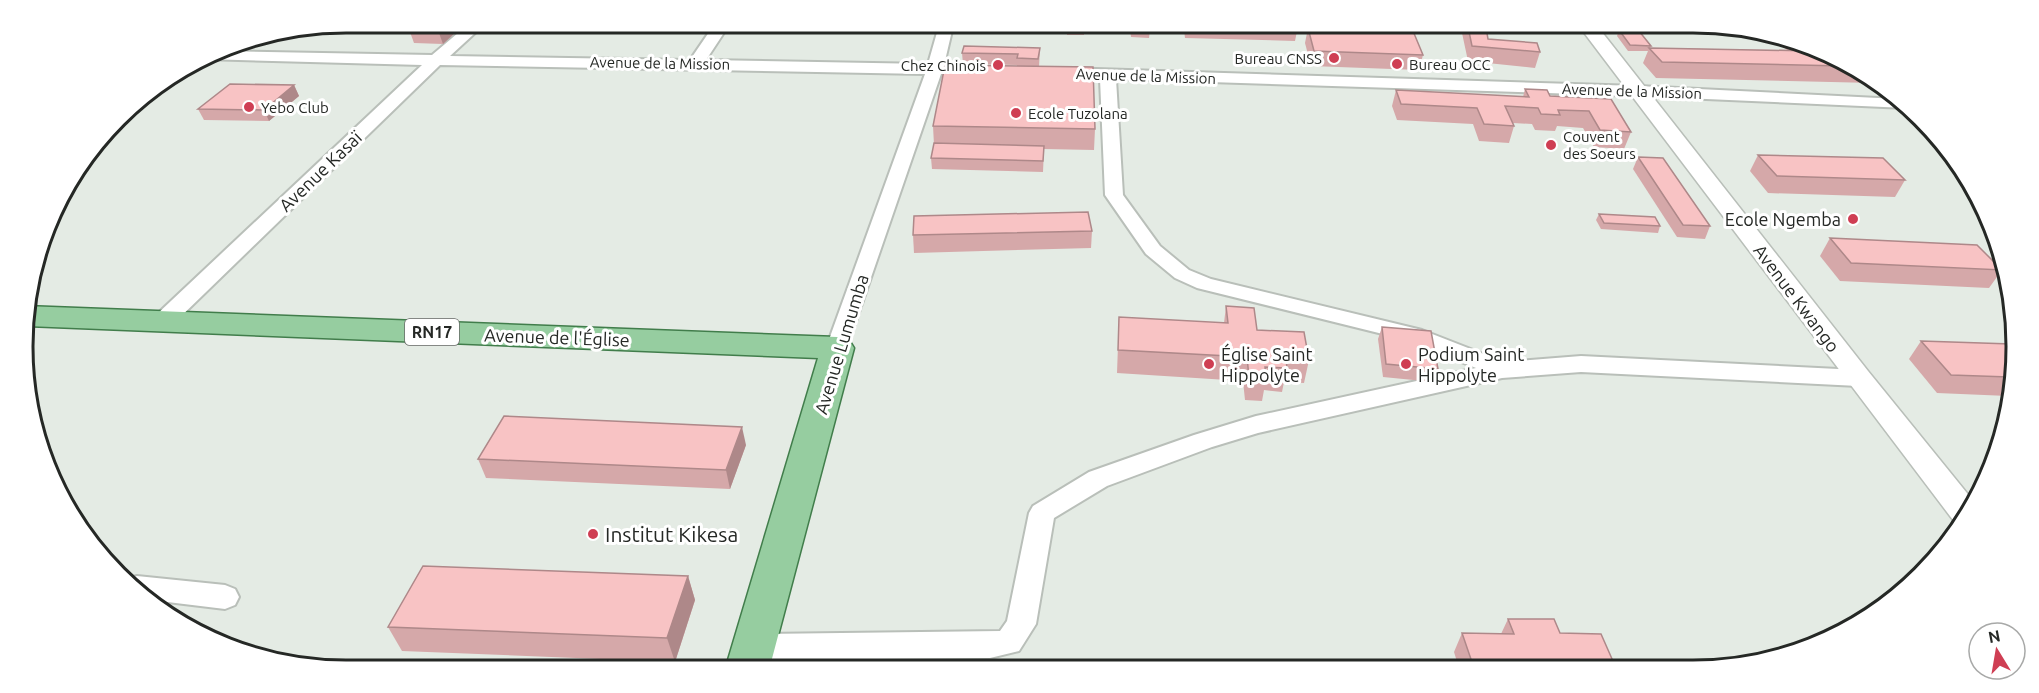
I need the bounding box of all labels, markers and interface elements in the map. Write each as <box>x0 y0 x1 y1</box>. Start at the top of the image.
place label: Bureau CNSS <box>1235 50 1322 67</box>
marker: Bureau CNSS <box>1327 51 1341 65</box>
street label: Avenue de la Mission <box>590 53 730 73</box>
place label: Bureau OCC <box>1409 56 1491 73</box>
place label: Chez Chinois <box>901 57 986 74</box>
marker: Bureau OCC <box>1390 57 1404 71</box>
marker: Chez Chinois <box>991 58 1005 72</box>
street label: Avenue de la Mission <box>1076 65 1216 87</box>
street label: Avenue de la Mission <box>1562 80 1702 102</box>
place label: Yebo Club <box>261 99 329 116</box>
marker: Yebo Club <box>242 100 256 114</box>
place label: Ecole Tuzolana <box>1028 105 1128 122</box>
marker: Ecole Tuzolana <box>1009 106 1023 120</box>
street label: Avenue Kasaï <box>275 126 366 215</box>
place label: Couvent des Soeurs <box>1563 128 1636 162</box>
marker: Couvent des Soeurs <box>1544 138 1558 152</box>
place label: Ecole Ngemba <box>1725 209 1841 229</box>
marker: Ecole Ngemba <box>1846 212 1860 226</box>
street label: Avenue Kwango <box>1750 240 1844 356</box>
street label: Avenue Lumumba <box>810 272 872 416</box>
road number: RN17 <box>405 319 459 345</box>
street label: Avenue de l'Église <box>484 323 630 350</box>
place label: Église Saint Hippolyte <box>1221 343 1313 385</box>
place label: Podium Saint Hippolyte <box>1418 344 1524 385</box>
marker: Église Saint Hippolyte <box>1202 357 1216 371</box>
marker: Podium Saint Hippolyte <box>1399 357 1413 371</box>
place label: Institut Kikesa <box>605 522 738 546</box>
marker: Institut Kikesa <box>586 527 600 541</box>
north arrow <box>1967 621 2027 681</box>
text: N <box>1987 626 2002 646</box>

